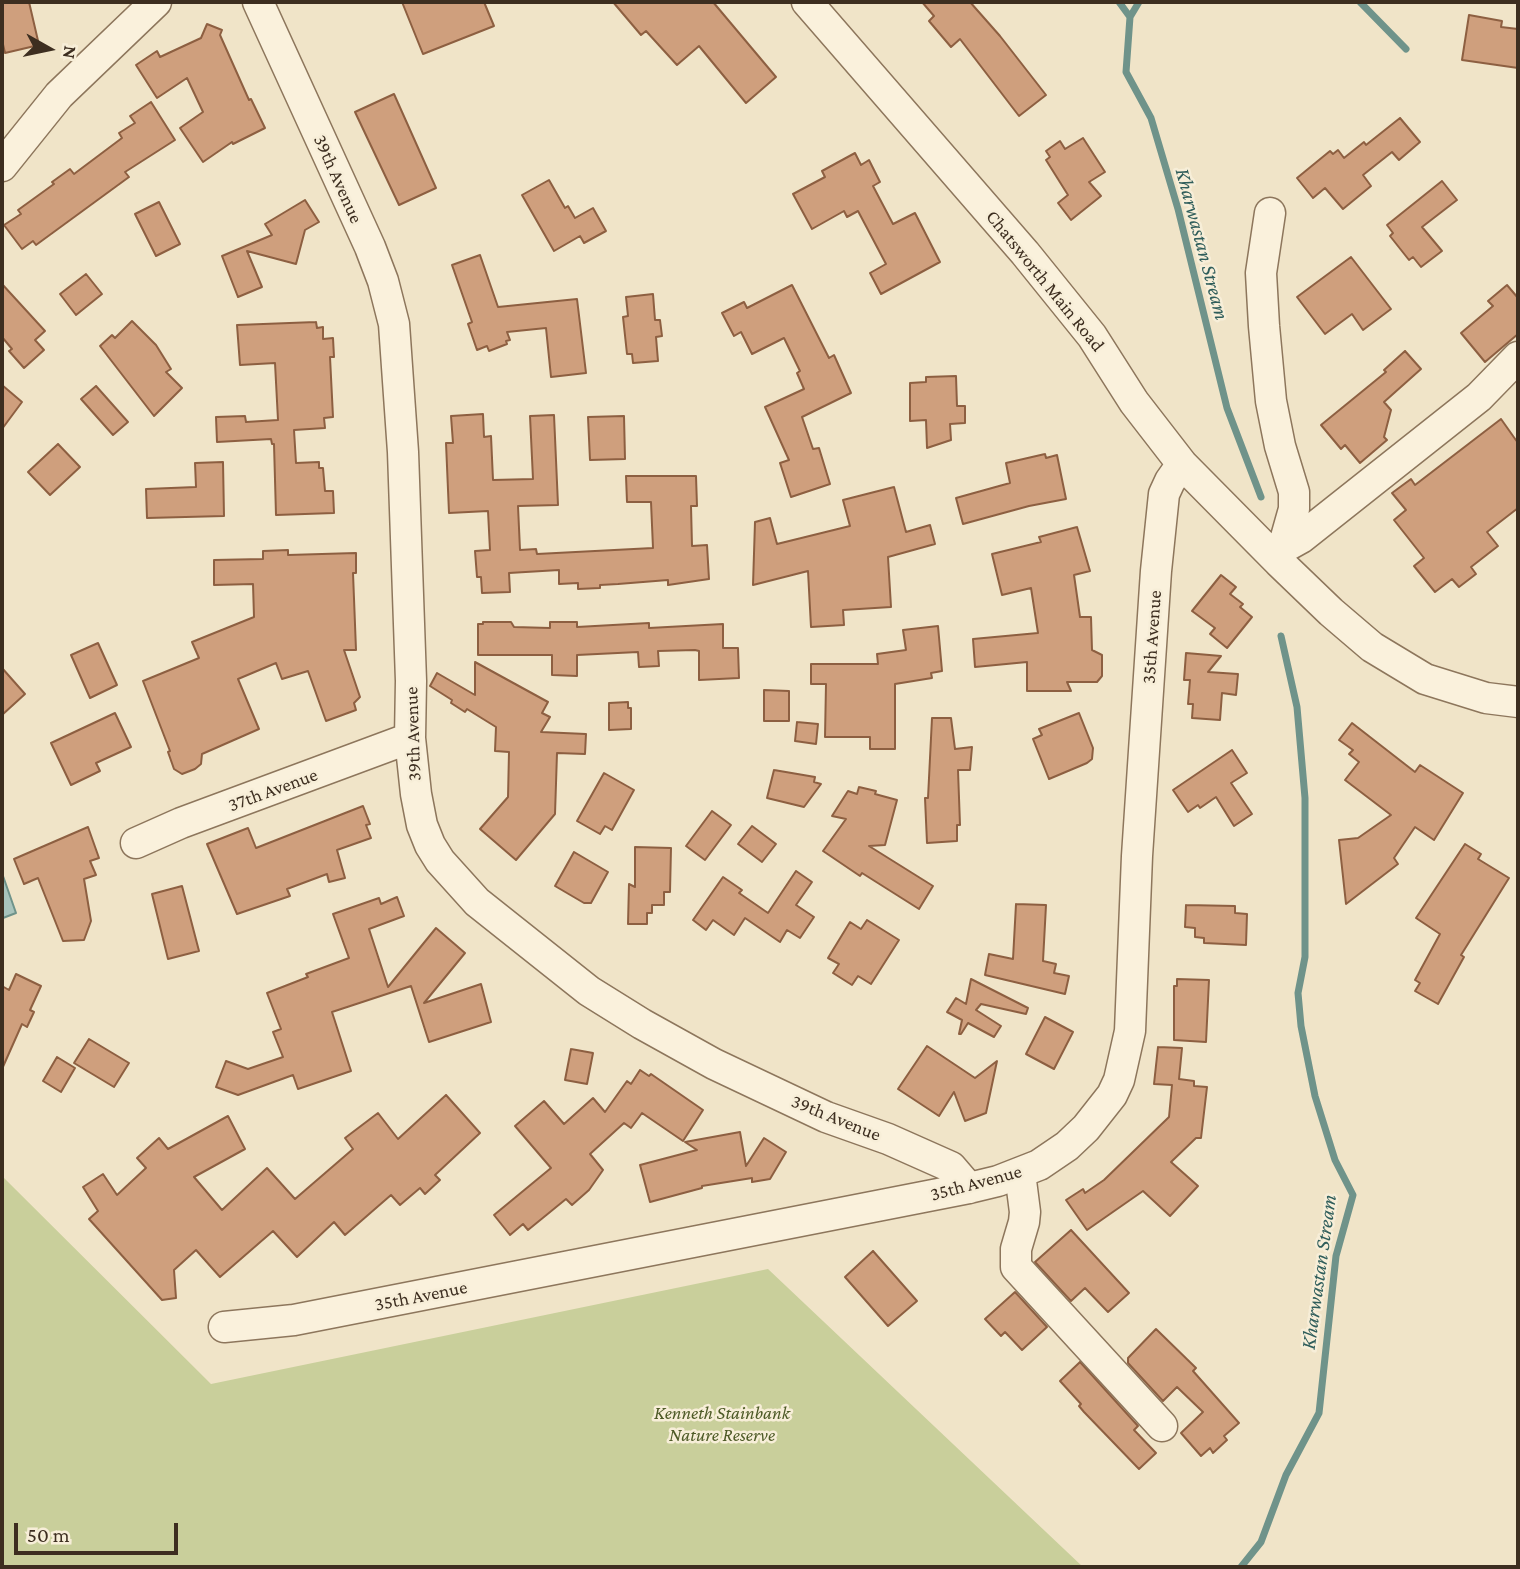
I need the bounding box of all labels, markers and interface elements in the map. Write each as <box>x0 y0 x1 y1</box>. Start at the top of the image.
north arrow <box>14 14 84 84</box>
text: N <box>59 44 82 60</box>
street label: 39th Avenue <box>308 131 368 227</box>
water label: Kharwastan Stream <box>1170 165 1234 323</box>
street label: Chatsworth Main Road <box>981 206 1109 356</box>
street label: 35th Avenue <box>1137 589 1167 685</box>
street label: 39th Avenue <box>400 686 426 782</box>
street label: 37th Avenue <box>225 763 321 817</box>
street label: 39th Avenue <box>788 1090 884 1146</box>
street label: 35th Avenue <box>928 1160 1024 1206</box>
water label: Kharwastan Stream <box>1296 1193 1342 1351</box>
street label: 35th Avenue <box>373 1276 469 1316</box>
park label: Kenneth Stainbank Nature Reserve <box>654 1402 790 1446</box>
scale bar <box>18 1510 182 1554</box>
text: 50 m <box>27 1523 70 1547</box>

